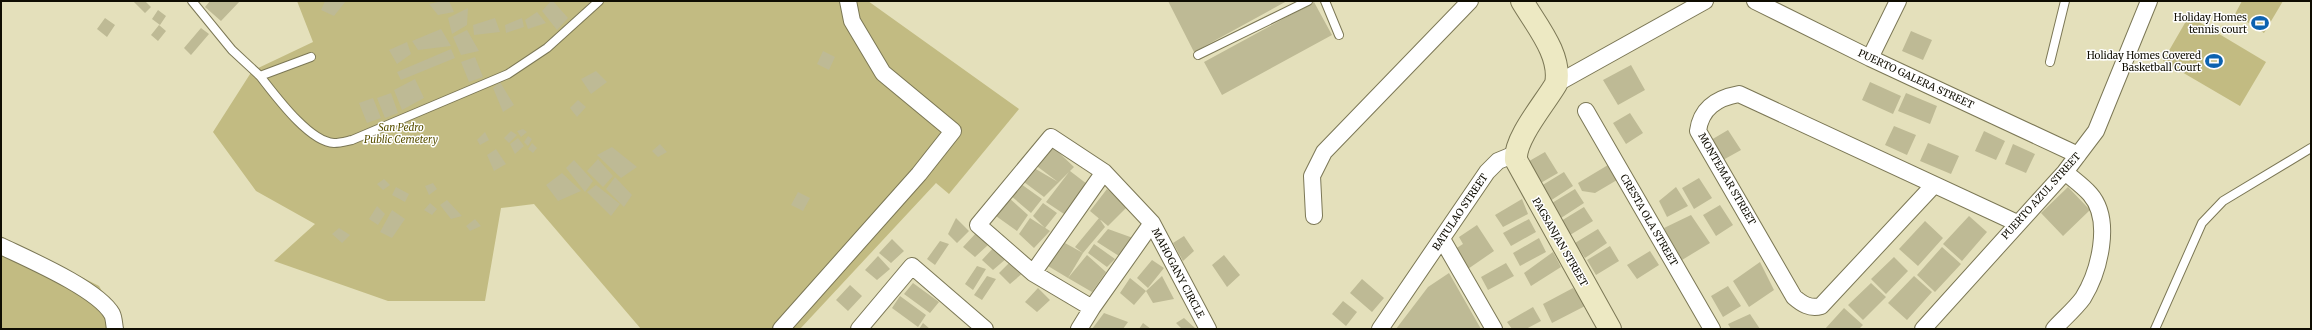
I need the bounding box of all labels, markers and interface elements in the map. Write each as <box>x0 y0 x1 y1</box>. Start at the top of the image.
place label: Holiday Homes tennis court <box>2174 11 2247 36</box>
sports icon: Holiday Homes tennis court <box>2250 13 2270 33</box>
street label: PUERTO GALERA STREET <box>1856 46 1976 112</box>
place label: Holiday Homes Covered Basketball Court <box>2087 49 2201 74</box>
sports icon: Holiday Homes Covered Basketball Court <box>2204 51 2224 71</box>
park label: San Pedro Public Cemetery <box>364 121 438 146</box>
street label: MONTEMAR STREET <box>1695 131 1759 227</box>
street label: PUERTO AZUL STREET <box>1999 150 2083 242</box>
street label: BATULAO STREET <box>1429 171 1491 253</box>
street label: CRESTA OLA STREET <box>1617 172 1681 268</box>
street label: PAGSANJAN STREET <box>1529 195 1591 289</box>
street label: MAHOGANY CIRCLE <box>1149 226 1208 321</box>

